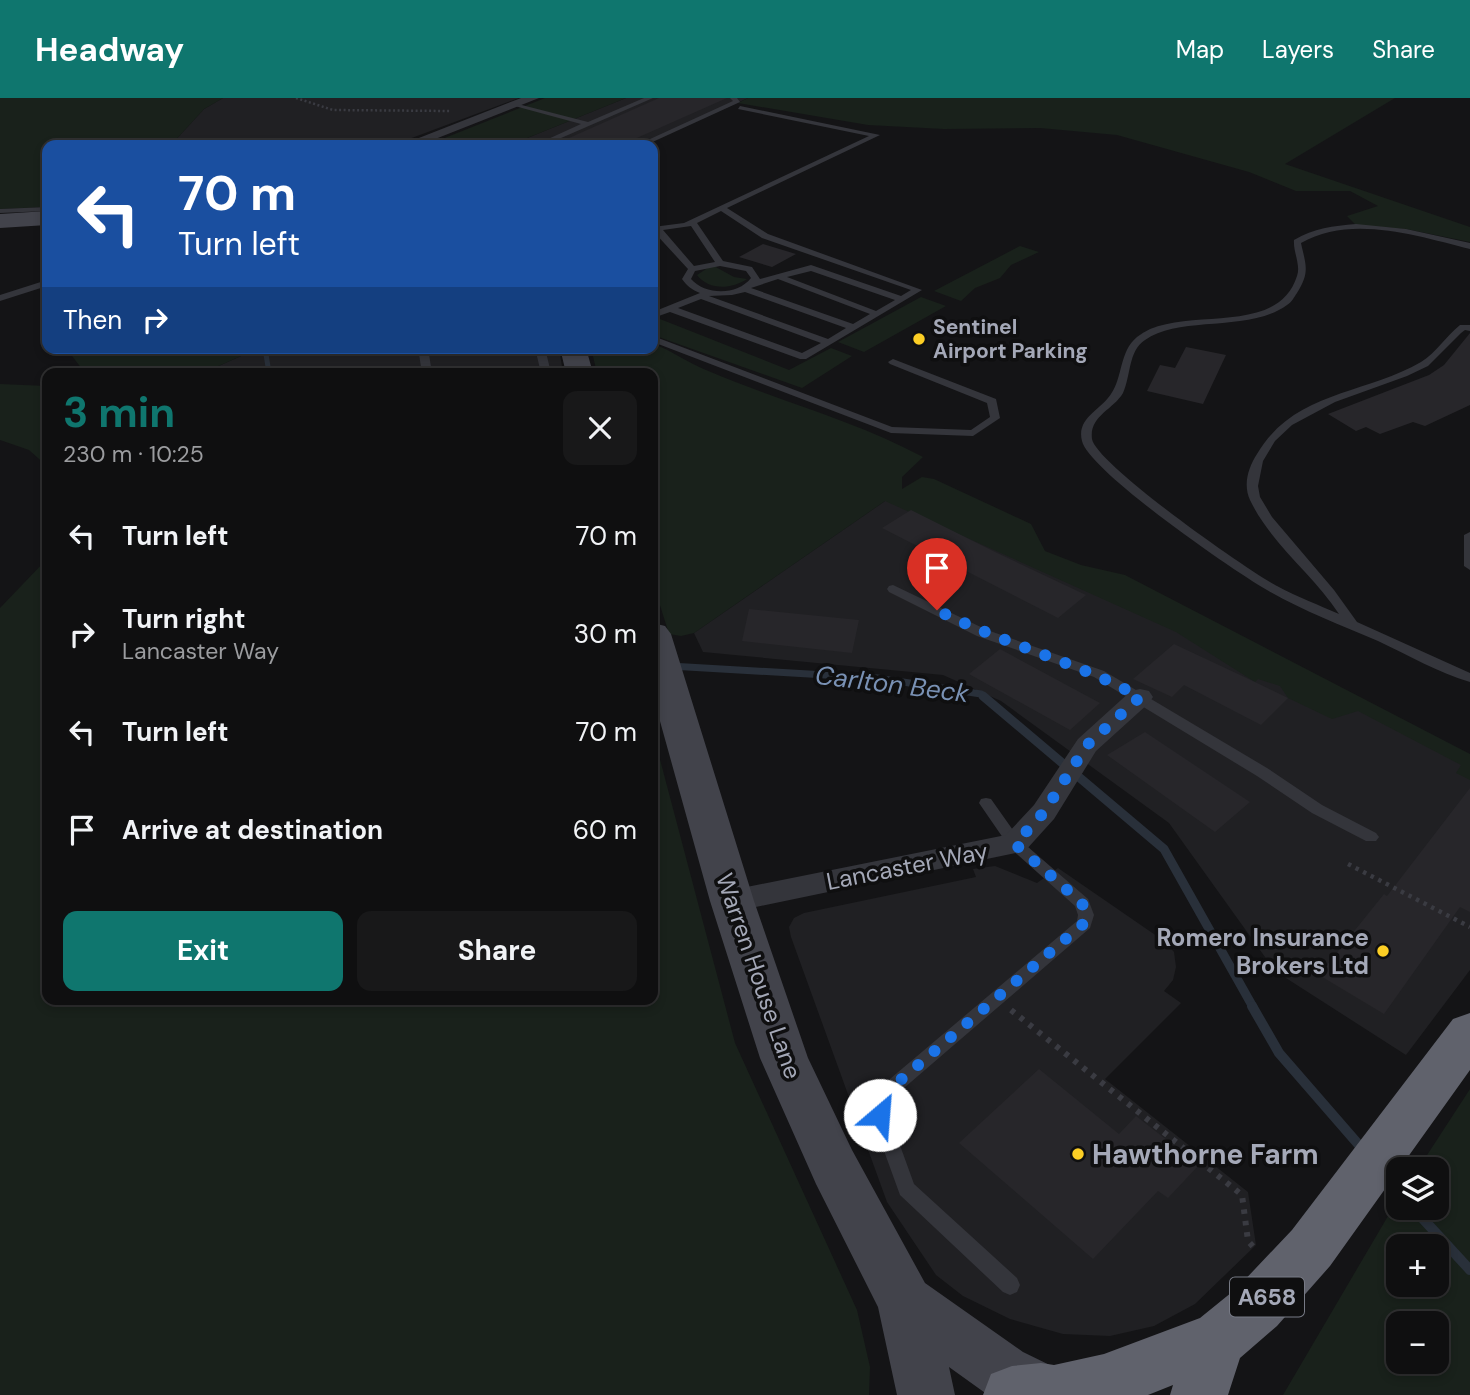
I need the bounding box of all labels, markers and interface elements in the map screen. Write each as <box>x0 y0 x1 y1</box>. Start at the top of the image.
text: Headway <box>35 28 184 71</box>
text: Map <box>1176 34 1224 65</box>
text: Layers <box>1262 34 1334 65</box>
text: Share <box>1372 34 1435 65</box>
text: 70 m <box>178 161 296 225</box>
icon: left <box>63 168 154 259</box>
text: Turn left <box>178 223 300 265</box>
icon: right <box>136 301 174 339</box>
text: Then <box>63 303 122 337</box>
place label: Sentinel Airport Parking <box>933 313 1088 365</box>
marker: Sentinel Airport Parking <box>911 331 927 347</box>
text: 3 min <box>63 385 175 440</box>
button: close <box>563 391 637 465</box>
text: 230 m · 10:25 <box>63 439 204 469</box>
icon: left <box>63 517 101 555</box>
text: Turn left <box>122 519 229 553</box>
text: 70 m <box>576 519 637 553</box>
pin <box>907 538 967 610</box>
icon: arrive <box>918 549 956 587</box>
text: Turn right <box>122 602 246 636</box>
icon: right <box>63 615 101 653</box>
text: 30 m <box>574 617 637 651</box>
text: Lancaster Way <box>122 636 279 666</box>
water label: Carlton Beck <box>813 658 972 710</box>
icon: left <box>63 713 101 751</box>
text: Turn left <box>122 715 229 749</box>
text: 70 m <box>576 715 637 749</box>
icon: arrive <box>63 811 101 849</box>
text: Arrive at destination <box>122 813 383 847</box>
text: 60 m <box>573 813 637 847</box>
street label: Lancaster Way <box>824 835 990 897</box>
street label: Warren House Lane <box>709 869 809 1083</box>
button: Exit <box>63 911 343 991</box>
button: Share <box>357 911 637 991</box>
place label: Romero Insurance Brokers Ltd <box>1156 922 1369 981</box>
marker: Romero Insurance Brokers Ltd <box>1375 943 1391 959</box>
position arrow <box>843 1078 917 1152</box>
place label: Hawthorne Farm <box>1092 1136 1318 1173</box>
marker: Hawthorne Farm <box>1070 1146 1086 1162</box>
map controls <box>1386 1157 1449 1374</box>
button: layers <box>1386 1157 1449 1220</box>
button: + <box>1386 1234 1449 1297</box>
road number: A658 <box>1230 1278 1304 1316</box>
button: − <box>1386 1311 1449 1374</box>

